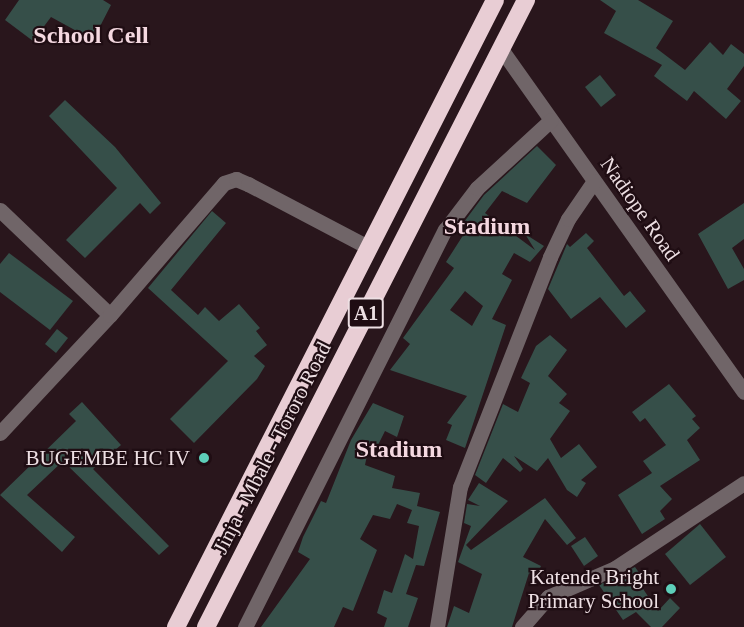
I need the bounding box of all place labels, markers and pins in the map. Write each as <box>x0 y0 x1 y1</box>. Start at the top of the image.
place label: BUGEMBE HC IV <box>25 445 190 471</box>
marker: BUGEMBE HC IV <box>195 449 213 467</box>
place label: Katende Bright Primary School <box>528 564 659 614</box>
marker: Katende Bright Primary School <box>664 582 678 596</box>

